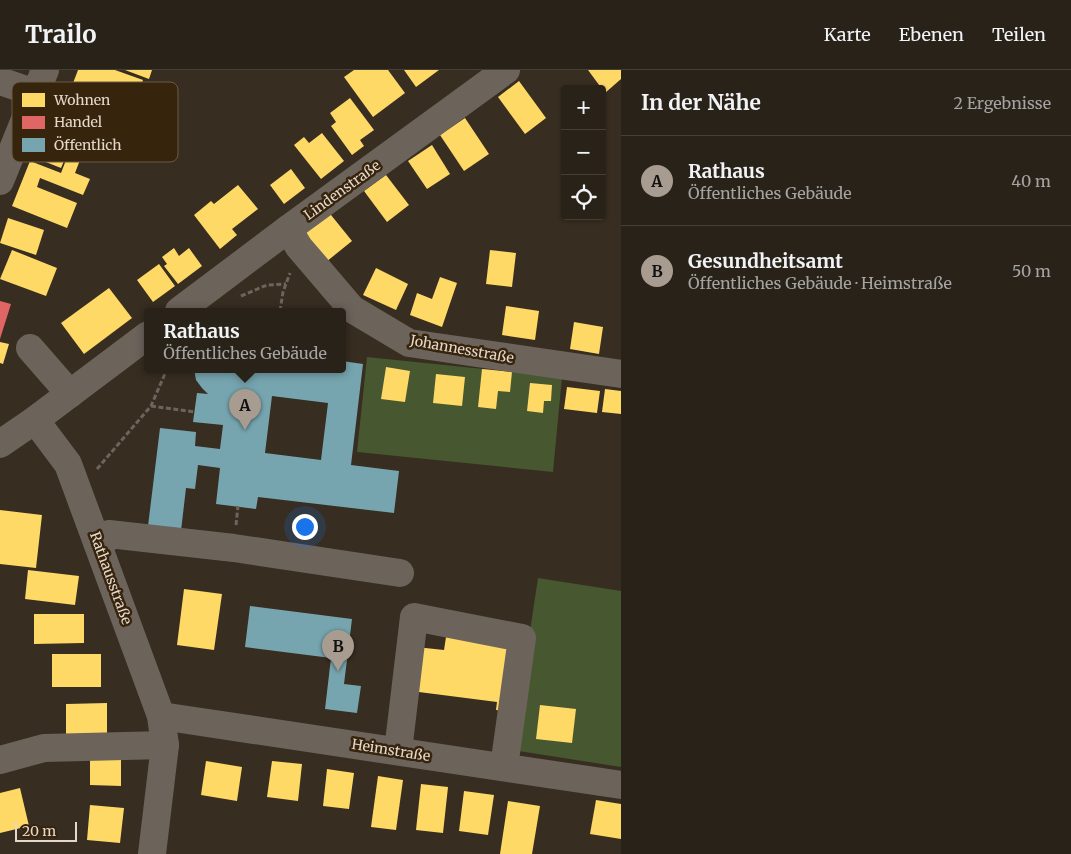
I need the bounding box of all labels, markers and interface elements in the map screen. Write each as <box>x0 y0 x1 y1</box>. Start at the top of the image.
text: Trailo <box>25 19 97 50</box>
text: Karte <box>824 23 871 46</box>
text: Ebenen <box>899 23 964 46</box>
text: Teilen <box>992 23 1046 46</box>
legend <box>12 82 178 162</box>
map controls <box>561 85 606 220</box>
button: + <box>561 85 606 130</box>
text: In der Nähe <box>641 89 761 116</box>
text: Wohnen <box>53 91 110 109</box>
text: 2 Ergebnisse <box>953 93 1051 113</box>
text: Handel <box>54 113 103 131</box>
button: − <box>561 130 606 175</box>
text: Öffentlich <box>54 136 121 154</box>
street label: Lindenstraße <box>300 156 384 224</box>
text: Rathaus <box>688 159 765 183</box>
text: A <box>651 171 663 191</box>
text: 40 m <box>1011 171 1051 191</box>
button: locate <box>561 175 606 220</box>
text: Öffentliches Gebäude <box>688 183 852 203</box>
text: Gesundheitsamt <box>688 249 843 273</box>
text: B <box>651 261 663 281</box>
text: 50 m <box>1012 261 1051 281</box>
text: Öffentliches Gebäude · Heimstraße <box>688 273 952 293</box>
popup <box>144 308 346 373</box>
text: Rathaus <box>163 319 240 343</box>
street label: Johannesstraße <box>408 331 515 367</box>
text: Öffentliches Gebäude <box>163 343 327 363</box>
pin: A <box>229 389 261 430</box>
your location <box>292 514 318 540</box>
street label: Rathausstraße <box>86 529 136 627</box>
pin: B <box>322 630 354 671</box>
street label: Heimstraße <box>350 735 432 765</box>
scale bar <box>15 819 78 842</box>
text: 20 m <box>22 822 56 840</box>

